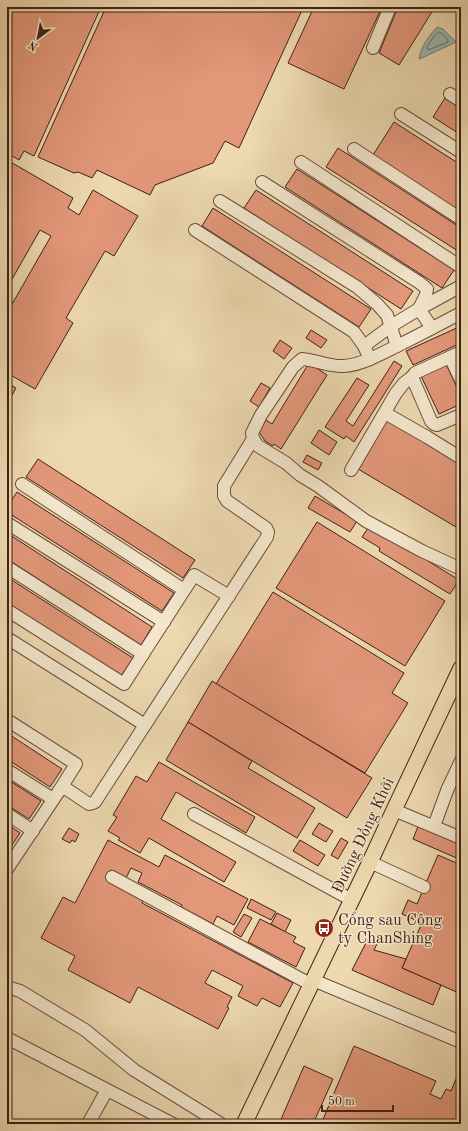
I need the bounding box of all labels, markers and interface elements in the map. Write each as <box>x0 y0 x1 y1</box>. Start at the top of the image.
north arrow <box>18 18 58 58</box>
text: N <box>27 38 40 52</box>
street label: Đường Đồng Khởi <box>327 774 398 896</box>
place label: Cổng sau Công ty ChanShing <box>338 911 443 947</box>
bus stop icon: Cổng sau Công ty ChanShing <box>313 917 335 939</box>
scale bar <box>322 1087 393 1113</box>
text: 50 m <box>328 1095 355 1108</box>

